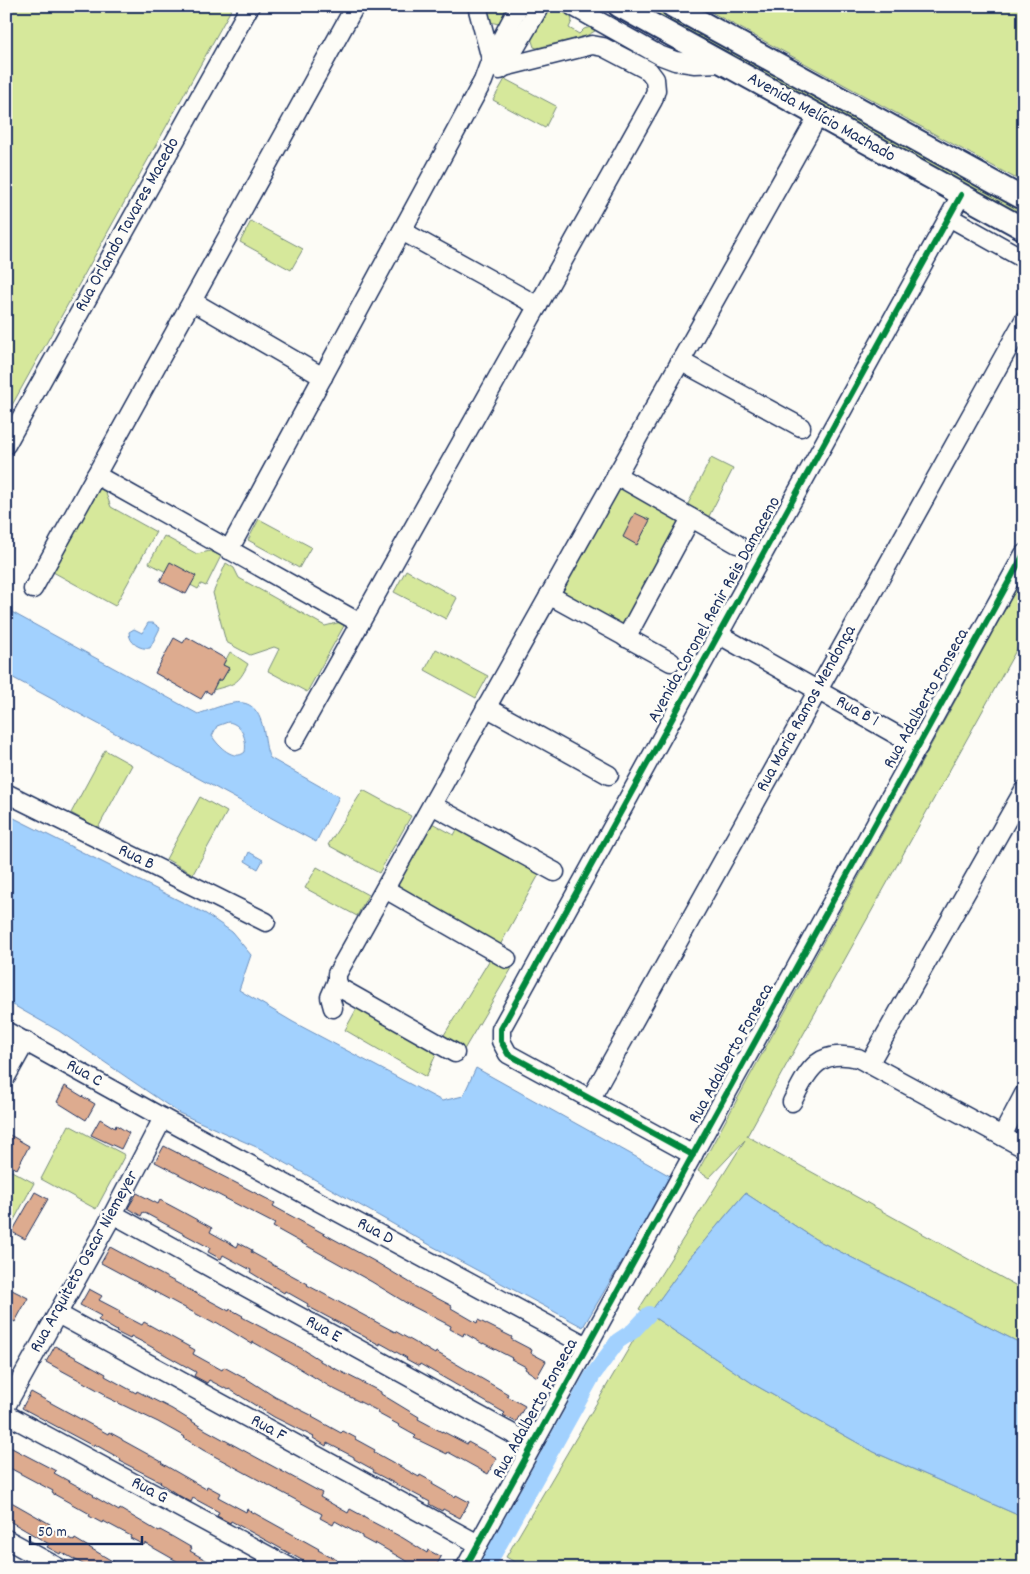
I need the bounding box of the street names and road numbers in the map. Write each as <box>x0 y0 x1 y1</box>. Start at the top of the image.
street label: Avenida Melício Machado <box>742 67 900 169</box>
street label: Rua Orlando Tavares Macedo <box>70 133 186 317</box>
street label: Avenida Coronel Renir Reis Damaceno <box>642 492 788 728</box>
street label: Rua Maria Ramos Mendonça <box>751 621 864 797</box>
street label: Rua Adalberto Fonseca <box>878 624 976 774</box>
street label: Rua B 1 <box>831 690 883 734</box>
street label: Rua B <box>114 839 158 877</box>
street label: Rua Adalberto Fonseca <box>683 979 781 1129</box>
street label: Rua C <box>61 1054 107 1094</box>
street label: Rua Arquiteto Oscar Niemeyer <box>24 1166 146 1358</box>
street label: Rua D <box>352 1212 398 1252</box>
street label: Rua E <box>301 1310 345 1350</box>
street label: Rua Adalberto Fonseca <box>487 1334 585 1484</box>
street label: Rua F <box>246 1409 290 1449</box>
street label: Rua G <box>126 1471 172 1511</box>

